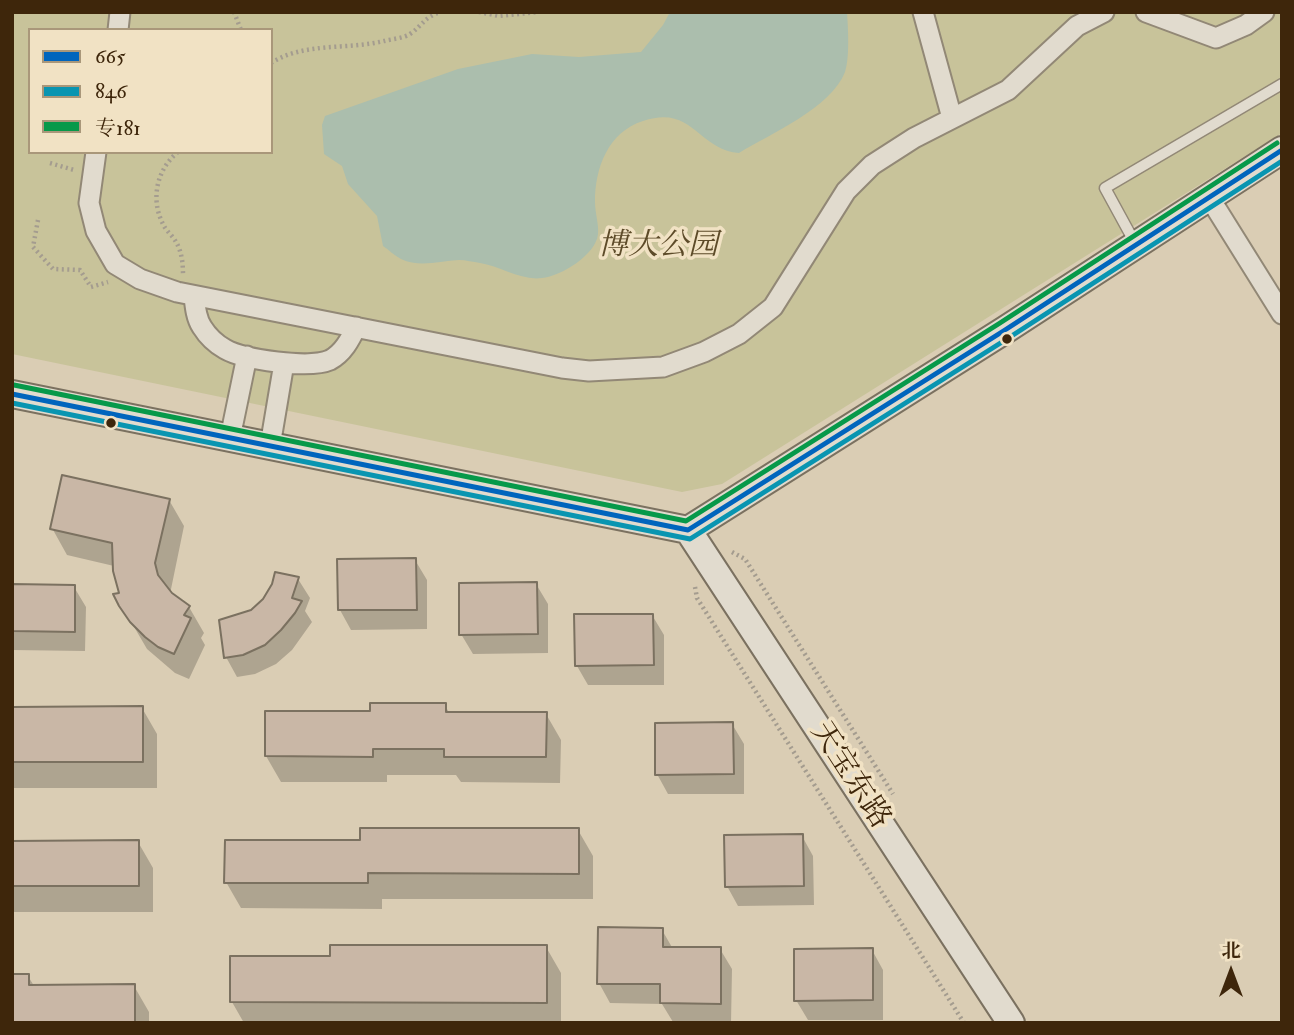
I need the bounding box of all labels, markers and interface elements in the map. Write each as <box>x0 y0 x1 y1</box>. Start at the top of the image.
legend <box>28 28 273 154</box>
text: 665 <box>95 43 125 70</box>
text: 846 <box>95 78 127 105</box>
text: 专181 <box>95 115 141 142</box>
park label: 博大公园 <box>598 230 718 266</box>
unlabelled marker <box>1000 332 1014 346</box>
unlabelled marker <box>104 416 118 430</box>
street label: 天宝东路 <box>801 716 897 836</box>
north arrow <box>1196 937 1266 1007</box>
text: 北 <box>1221 939 1241 963</box>

